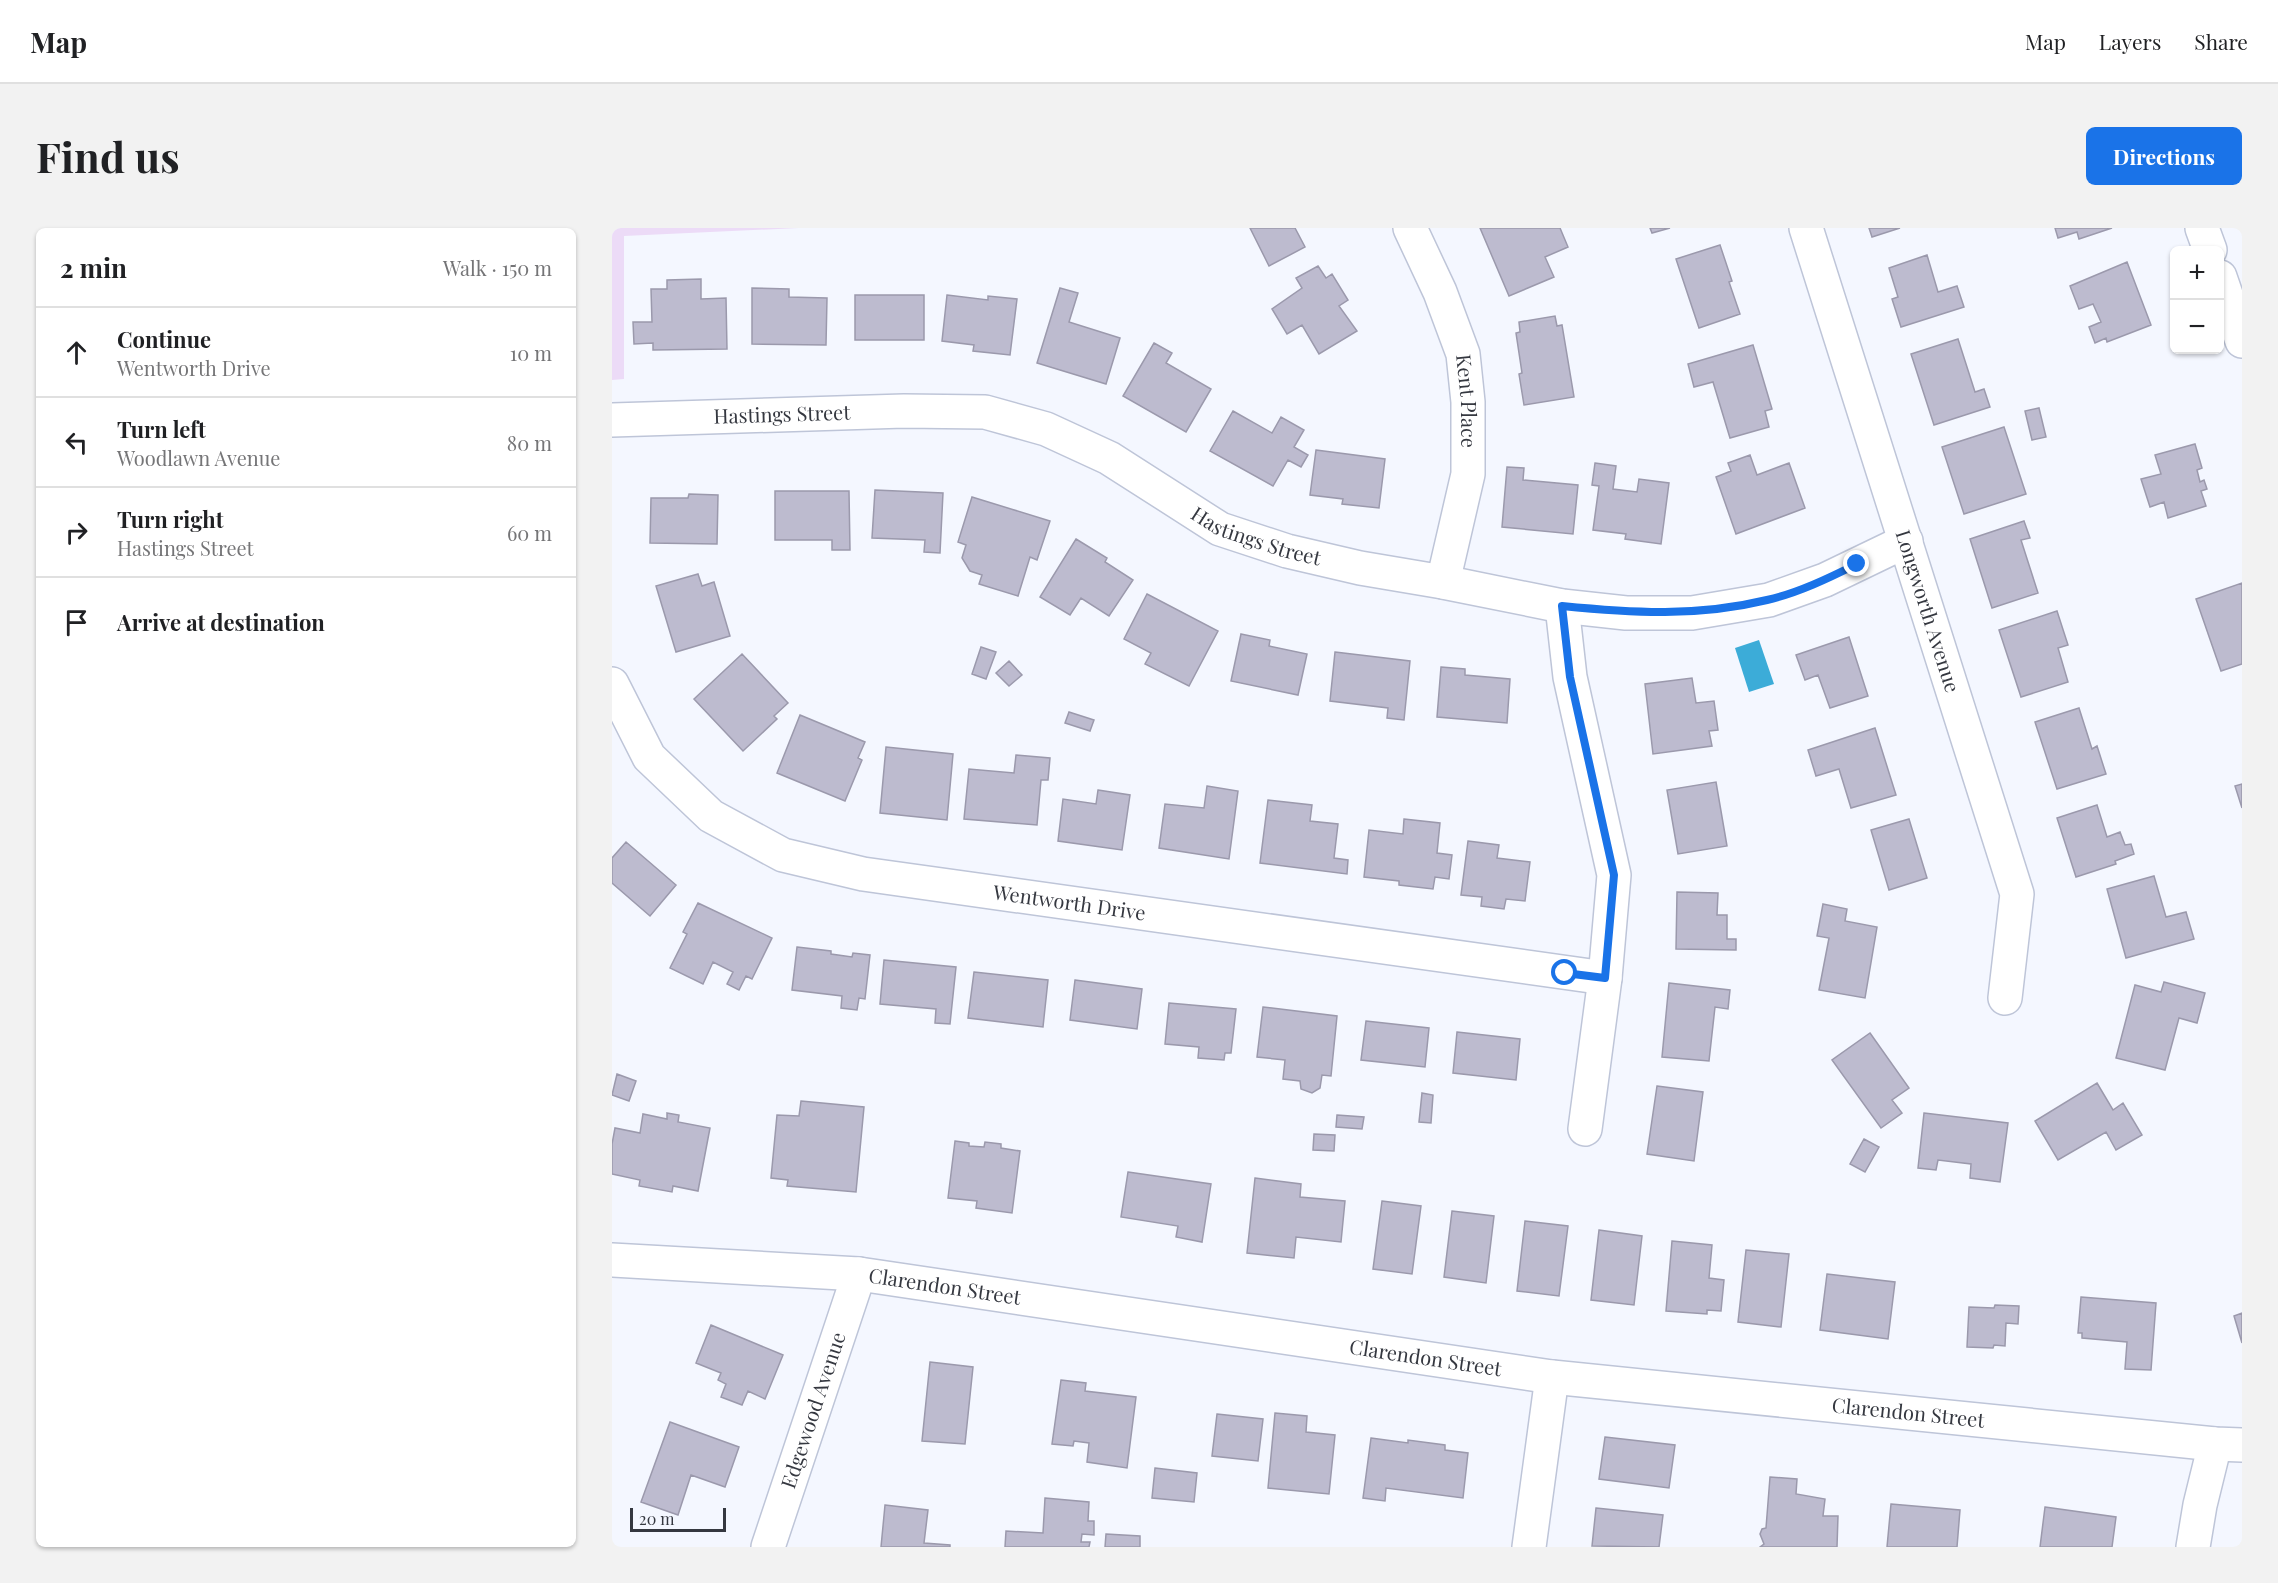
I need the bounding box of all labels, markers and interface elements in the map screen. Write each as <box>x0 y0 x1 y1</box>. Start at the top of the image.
text: Map <box>30 23 87 60</box>
text: Map <box>2025 27 2066 55</box>
text: Layers <box>2099 27 2161 55</box>
text: Share <box>2194 27 2248 55</box>
button: Directions <box>2086 127 2242 185</box>
text: Find us <box>36 128 180 184</box>
map controls <box>2170 246 2224 354</box>
button: + <box>2170 246 2224 300</box>
text: 2 min <box>60 250 127 285</box>
text: Walk · 150 m <box>443 254 552 281</box>
button: − <box>2170 300 2224 354</box>
text: Continue <box>117 324 211 354</box>
icon: ahead <box>60 336 93 369</box>
text: 10 m <box>510 339 552 366</box>
street label: Kent Place <box>1451 353 1483 448</box>
text: Wentworth Drive <box>117 354 271 381</box>
street label: Hastings Street <box>713 398 852 429</box>
text: Turn left <box>117 414 206 444</box>
icon: left <box>60 426 93 459</box>
text: 80 m <box>507 429 552 456</box>
text: Woodlawn Avenue <box>117 444 280 471</box>
street label: Hastings Street <box>1187 499 1325 571</box>
text: Turn right <box>117 504 223 534</box>
icon: right <box>60 516 93 549</box>
text: 60 m <box>507 519 552 546</box>
street label: Longworth Avenue <box>1890 526 1967 696</box>
text: Hastings Street <box>117 534 254 561</box>
route end <box>1843 550 1869 576</box>
icon: arrive <box>60 606 93 639</box>
text: Arrive at destination <box>117 607 325 637</box>
street label: Wentworth Drive <box>991 877 1148 925</box>
route start <box>1551 959 1577 985</box>
street label: Clarendon Street <box>867 1261 1024 1310</box>
street label: Edgewood Avenue <box>773 1328 851 1492</box>
street label: Clarendon Street <box>1348 1332 1504 1381</box>
street label: Clarendon Street <box>1831 1390 1987 1433</box>
scale bar <box>630 1505 726 1532</box>
text: 20 m <box>639 1508 674 1529</box>

